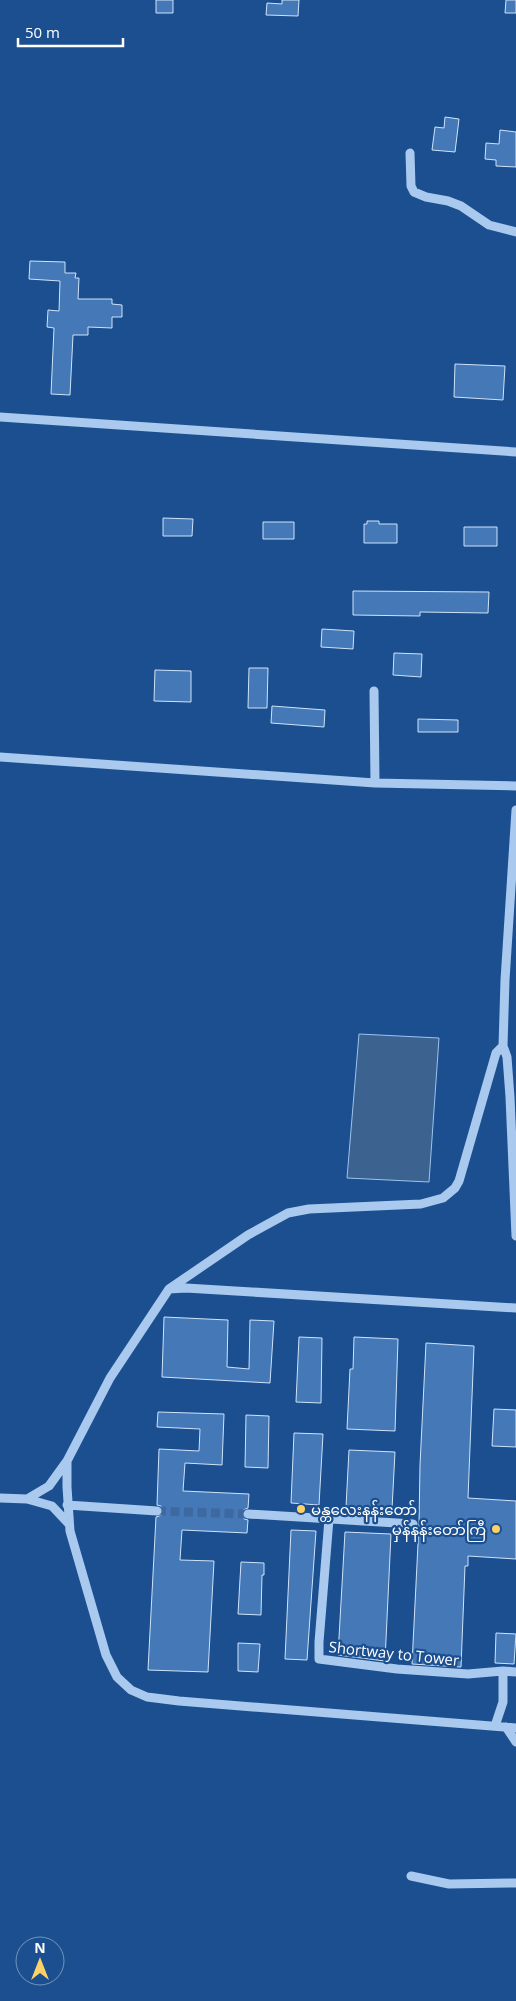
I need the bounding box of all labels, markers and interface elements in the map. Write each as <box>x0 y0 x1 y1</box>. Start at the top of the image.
scale bar <box>18 15 122 47</box>
text: 50 m <box>25 22 60 42</box>
place label: မန္တလေးနန်းတော် <box>311 1499 417 1522</box>
marker: မန္တလေးနန်းတော် <box>295 1503 307 1515</box>
place label: မှန်နန်းတော်ကြီ <box>392 1519 486 1542</box>
marker: မှန်နန်းတော်ကြီ <box>490 1523 502 1535</box>
street label: Shortway to Tower <box>328 1636 460 1670</box>
north arrow <box>15 1936 65 1986</box>
text: N <box>34 1938 46 1957</box>

